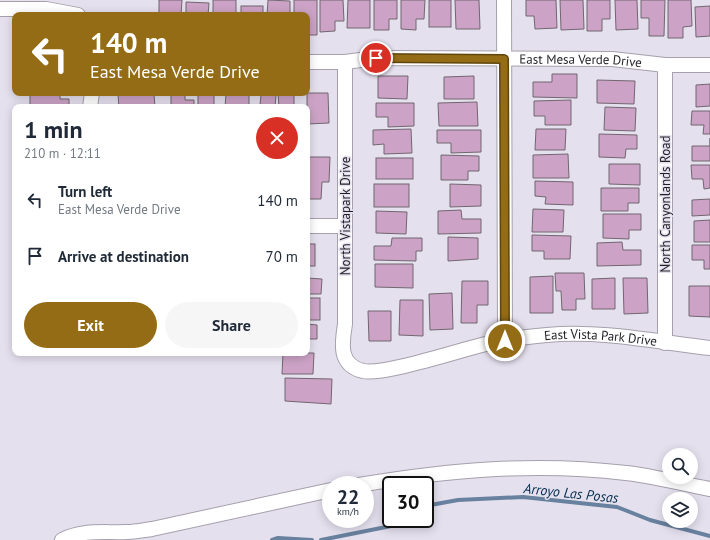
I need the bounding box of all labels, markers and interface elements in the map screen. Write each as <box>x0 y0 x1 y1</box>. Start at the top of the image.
text: 140 m <box>90 24 167 61</box>
icon: left <box>24 28 76 80</box>
pin <box>359 41 393 75</box>
icon: arrive <box>365 47 387 69</box>
street label: East Mesa Verde Drive <box>519 50 643 71</box>
text: East Mesa Verde Drive <box>90 60 260 83</box>
text: 1 min <box>24 114 83 145</box>
button: close <box>256 117 298 159</box>
street label: North Canyonlands Road <box>657 135 674 273</box>
text: 210 m · 12:11 <box>24 145 101 162</box>
street label: North Vistapark Drive <box>337 157 354 275</box>
text: Turn left <box>58 182 112 201</box>
icon: left <box>24 189 46 211</box>
text: 140 m <box>257 191 298 210</box>
text: East Mesa Verde Drive <box>58 201 181 218</box>
icon: arrive <box>24 245 46 267</box>
text: Arrive at destination <box>58 247 189 266</box>
text: 70 m <box>265 247 298 266</box>
button: Exit <box>24 302 157 348</box>
button: Share <box>165 302 298 348</box>
position arrow <box>484 320 526 362</box>
street label: East Vista Park Drive <box>543 325 658 349</box>
map controls <box>662 448 698 528</box>
button: search <box>662 448 698 484</box>
speed limit sign: 30 <box>382 476 434 528</box>
water label: Arroyo Las Posas <box>522 479 620 507</box>
text: 22 <box>337 484 359 510</box>
button: layers <box>662 492 698 528</box>
text: km/h <box>337 505 359 518</box>

